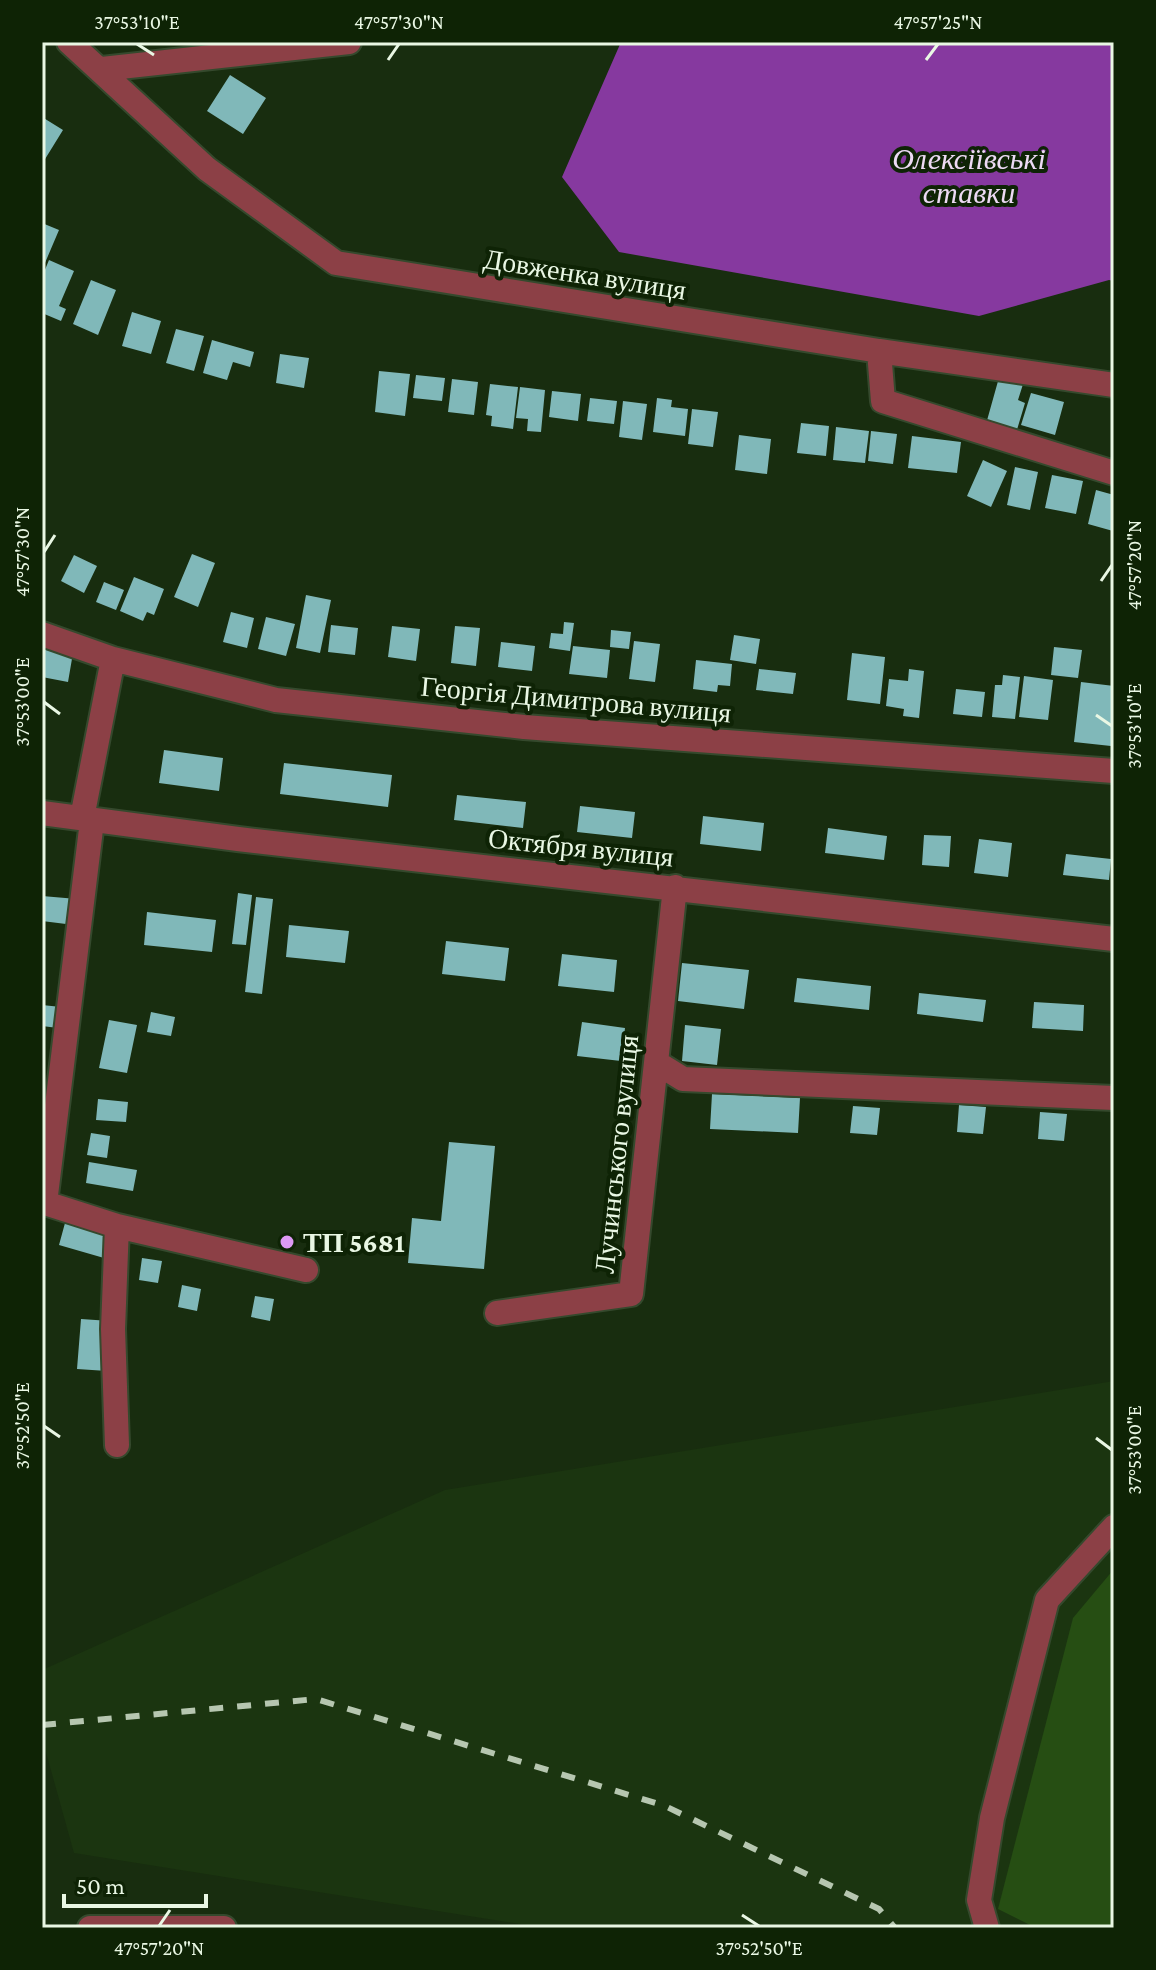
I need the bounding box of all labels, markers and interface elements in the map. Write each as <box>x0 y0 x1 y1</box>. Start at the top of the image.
text: 37°53'10"E <box>94 11 180 33</box>
text: 47°57'30"N <box>354 11 444 33</box>
text: 47°57'25"N <box>894 11 982 33</box>
water label: Олексіївські ставки <box>892 142 1046 209</box>
street label: Довженка вулиця <box>481 243 689 306</box>
text: 47°57'30"N <box>11 507 33 597</box>
text: 47°57'20"N <box>1123 520 1145 610</box>
text: 37°53'00"E <box>11 657 33 747</box>
street label: Георгія Димитрова вулиця <box>419 670 733 729</box>
text: 37°53'10"E <box>1123 683 1145 769</box>
street label: Октября вулиця <box>487 822 675 873</box>
street label: Лучинського вулиця <box>589 1033 644 1275</box>
place label: ТП 5681 <box>303 1227 405 1258</box>
marker: ТП 5681 <box>278 1233 296 1251</box>
text: 37°52'50"E <box>11 1382 33 1470</box>
text: 37°53'00"E <box>1123 1405 1145 1495</box>
scale bar <box>64 1858 206 1908</box>
text: 50 m <box>76 1872 125 1899</box>
text: 47°57'20"N <box>114 1937 204 1959</box>
text: 37°52'50"E <box>715 1937 803 1959</box>

